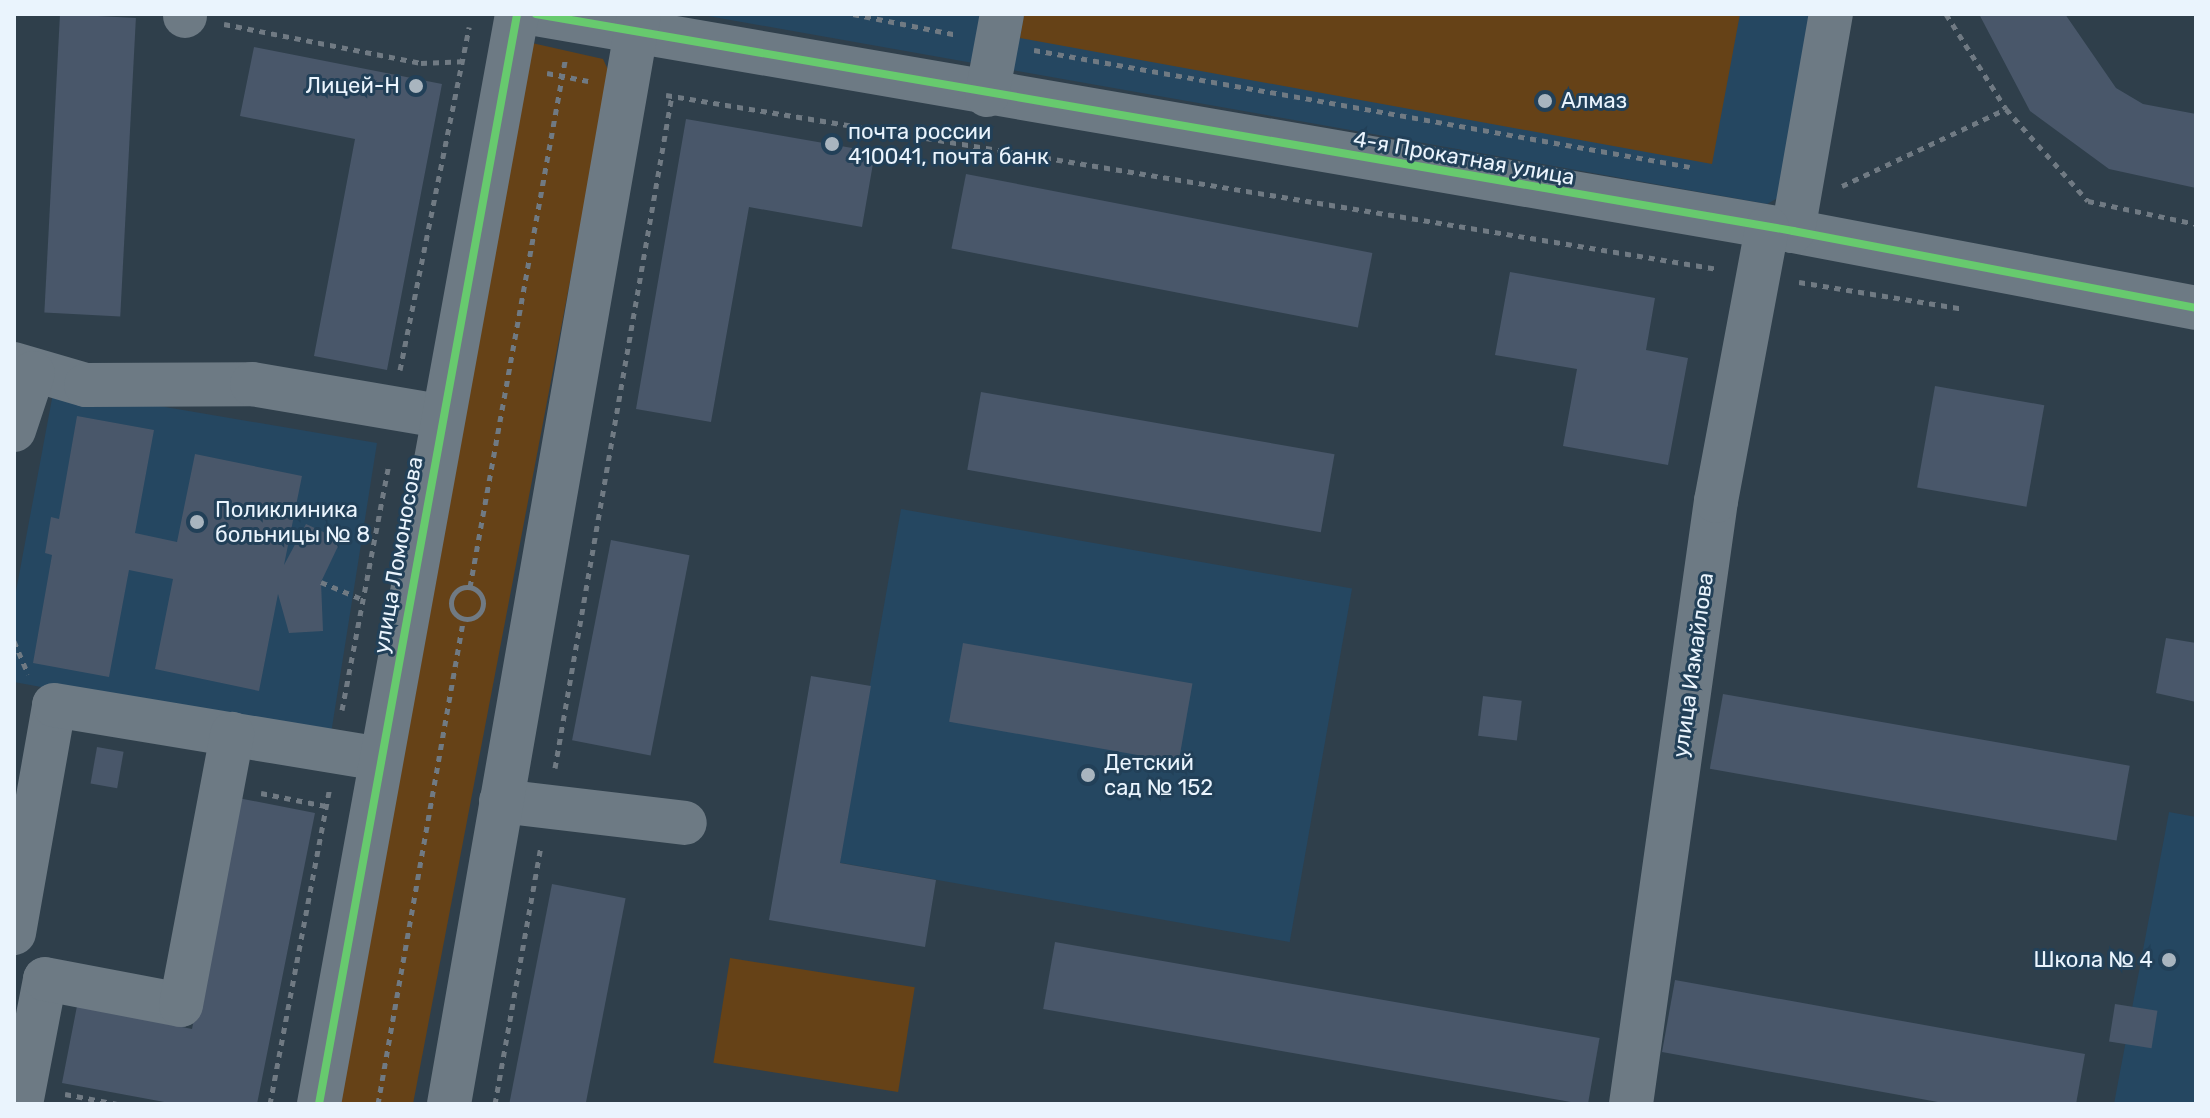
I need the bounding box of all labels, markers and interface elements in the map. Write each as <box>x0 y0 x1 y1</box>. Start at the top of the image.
place label: Лицей-Н <box>306 73 400 99</box>
marker: Лицей-Н <box>407 77 425 95</box>
place label: Алмаз <box>1561 88 1627 114</box>
marker: Алмаз <box>1536 92 1554 110</box>
place label: почта россии 410041, почта банк <box>848 118 1049 170</box>
street label: 4-я Прокатная улица <box>1351 126 1577 190</box>
marker: почта россии 410041, почта банк <box>823 135 841 153</box>
street label: улица Ломоносова <box>368 454 428 656</box>
place label: Поликлиника больницы № 8 <box>215 496 370 548</box>
marker: Поликлиника больницы № 8 <box>186 511 208 533</box>
street label: улица Измайлова <box>1667 571 1719 759</box>
place label: Детский сад № 152 <box>1104 749 1213 800</box>
marker: Детский сад № 152 <box>1079 766 1097 784</box>
place label: Школа № 4 <box>2033 947 2153 973</box>
marker: Школа № 4 <box>2160 951 2178 969</box>

